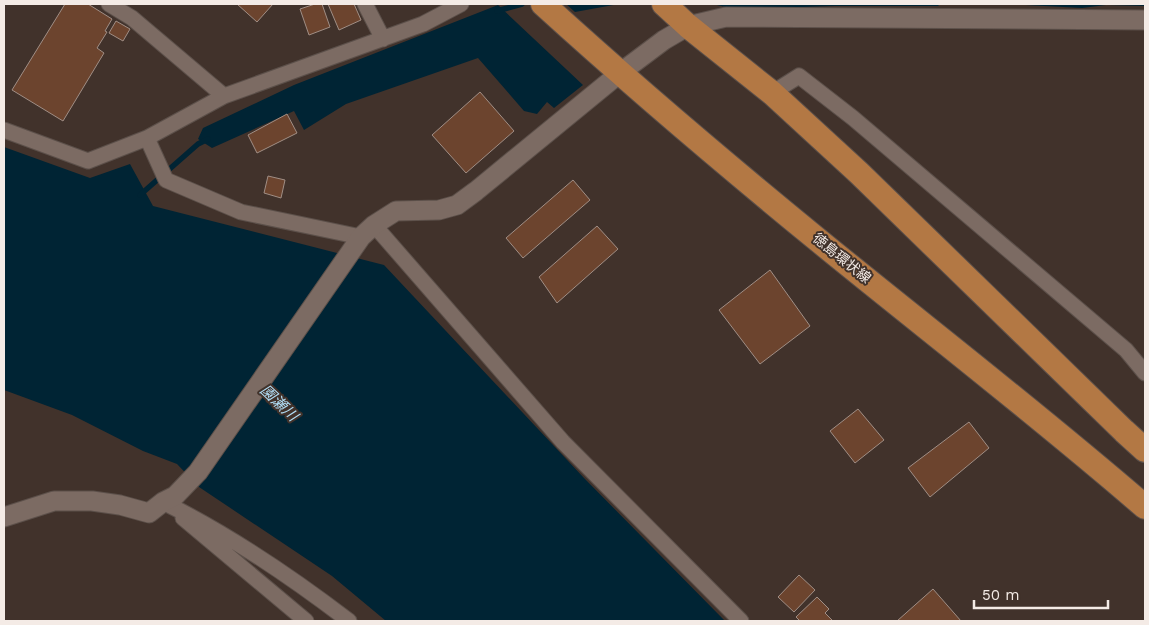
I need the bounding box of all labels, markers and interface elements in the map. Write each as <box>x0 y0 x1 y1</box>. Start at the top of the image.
street label: 徳島環状線 <box>810 230 874 286</box>
water label: 園瀬川 <box>256 381 303 426</box>
scale bar <box>974 578 1108 610</box>
text: 50 m <box>982 586 1019 604</box>

